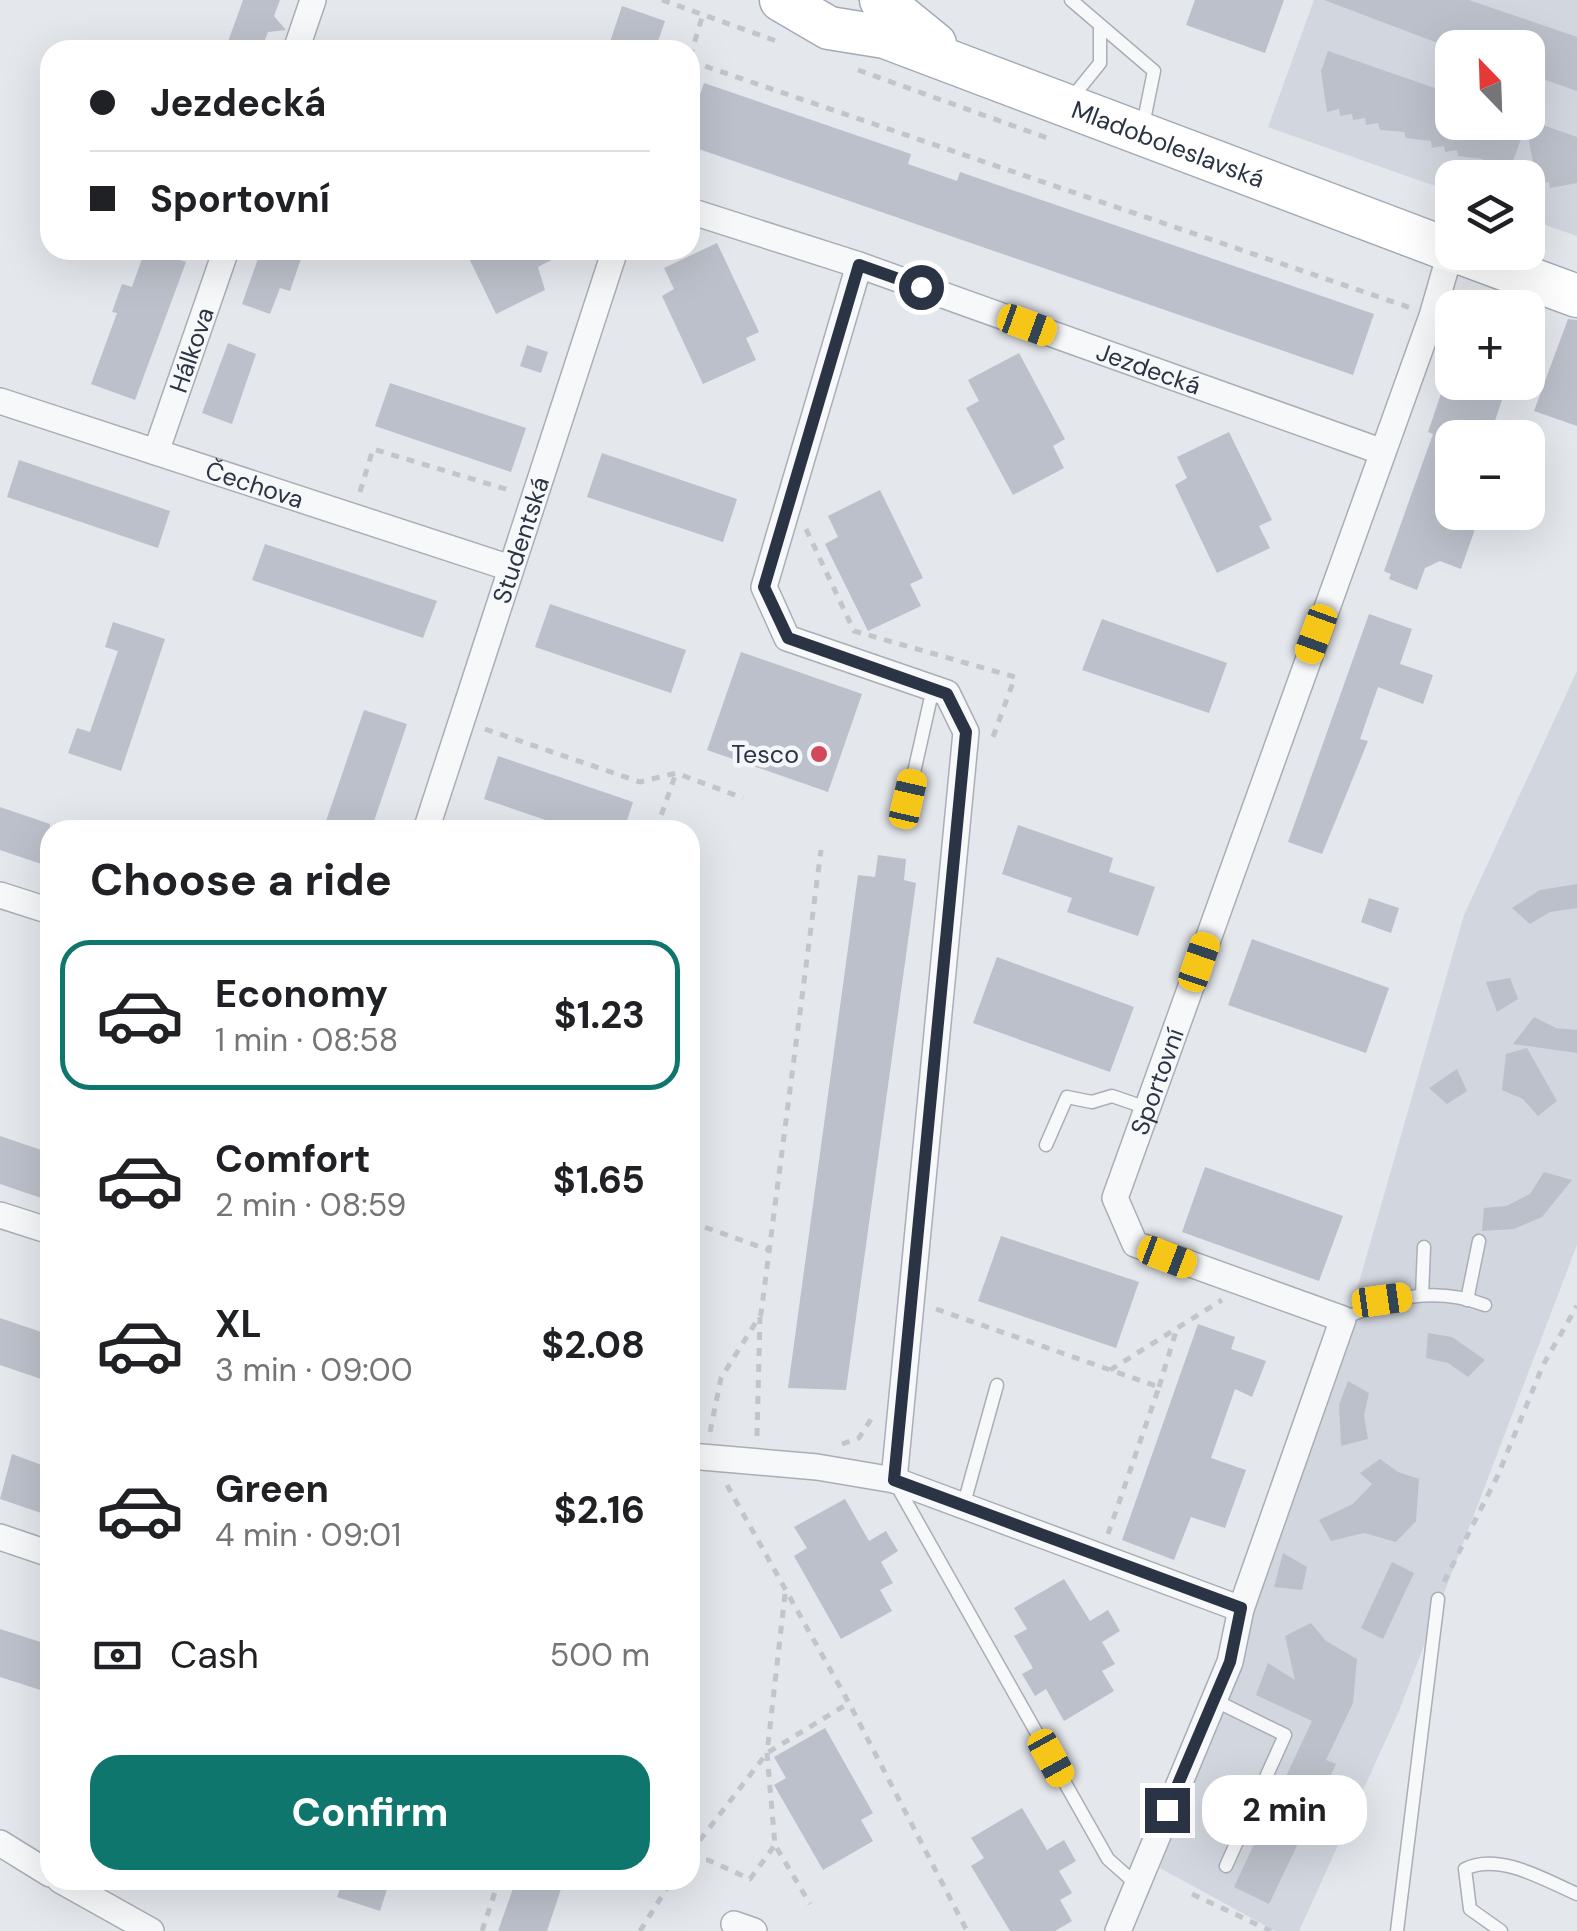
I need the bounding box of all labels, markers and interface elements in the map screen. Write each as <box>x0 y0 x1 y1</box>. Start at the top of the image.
north arrow <box>1435 30 1545 140</box>
map controls <box>1435 30 1545 530</box>
text: Jezdecká <box>150 78 326 128</box>
street label: Mladoboleslavská <box>1067 93 1269 196</box>
button: layers <box>1435 160 1545 270</box>
text: Sportovní <box>150 174 330 224</box>
route start <box>899 265 944 310</box>
button: + <box>1435 290 1545 400</box>
car <box>994 301 1060 349</box>
street label: Hálkova <box>162 303 222 397</box>
street label: Jezdecká <box>1092 335 1205 403</box>
button: − <box>1435 420 1545 530</box>
street label: Čechova <box>201 453 308 516</box>
street label: Studentská <box>485 473 557 608</box>
car <box>1292 601 1340 667</box>
place label: Tesco <box>731 738 799 771</box>
marker: Tesco <box>808 743 830 765</box>
car <box>887 766 929 832</box>
text: Choose a ride <box>90 850 392 909</box>
car <box>1175 929 1223 995</box>
text: Economy <box>215 969 388 1019</box>
icon: car <box>95 970 185 1060</box>
text: $1.23 <box>554 990 645 1040</box>
text: 1 min · 08:58 <box>215 1019 398 1061</box>
street label: Sportovní <box>1123 1023 1192 1139</box>
text: Comfort <box>215 1134 371 1184</box>
icon: car <box>95 1135 185 1225</box>
text: $1.65 <box>553 1155 645 1205</box>
text: 2 min · 08:59 <box>215 1184 406 1226</box>
car <box>1134 1232 1200 1282</box>
car <box>1350 1281 1414 1319</box>
text: XL <box>215 1299 262 1349</box>
icon: car <box>95 1300 185 1390</box>
text: $2.08 <box>541 1320 645 1370</box>
text: 3 min · 09:00 <box>215 1349 413 1391</box>
text: Green <box>215 1464 329 1514</box>
icon: car <box>95 1465 185 1555</box>
text: $2.16 <box>554 1485 645 1535</box>
text: 4 min · 09:01 <box>215 1514 401 1556</box>
icon: cash <box>90 1628 145 1683</box>
text: Cash <box>170 1630 259 1680</box>
text: 500 m <box>550 1634 650 1676</box>
car <box>1023 1724 1079 1792</box>
button: Confirm <box>90 1755 650 1870</box>
callout: 2 min <box>1202 1775 1367 1845</box>
route end <box>1145 1788 1190 1833</box>
text: 2 min <box>1242 1789 1327 1831</box>

